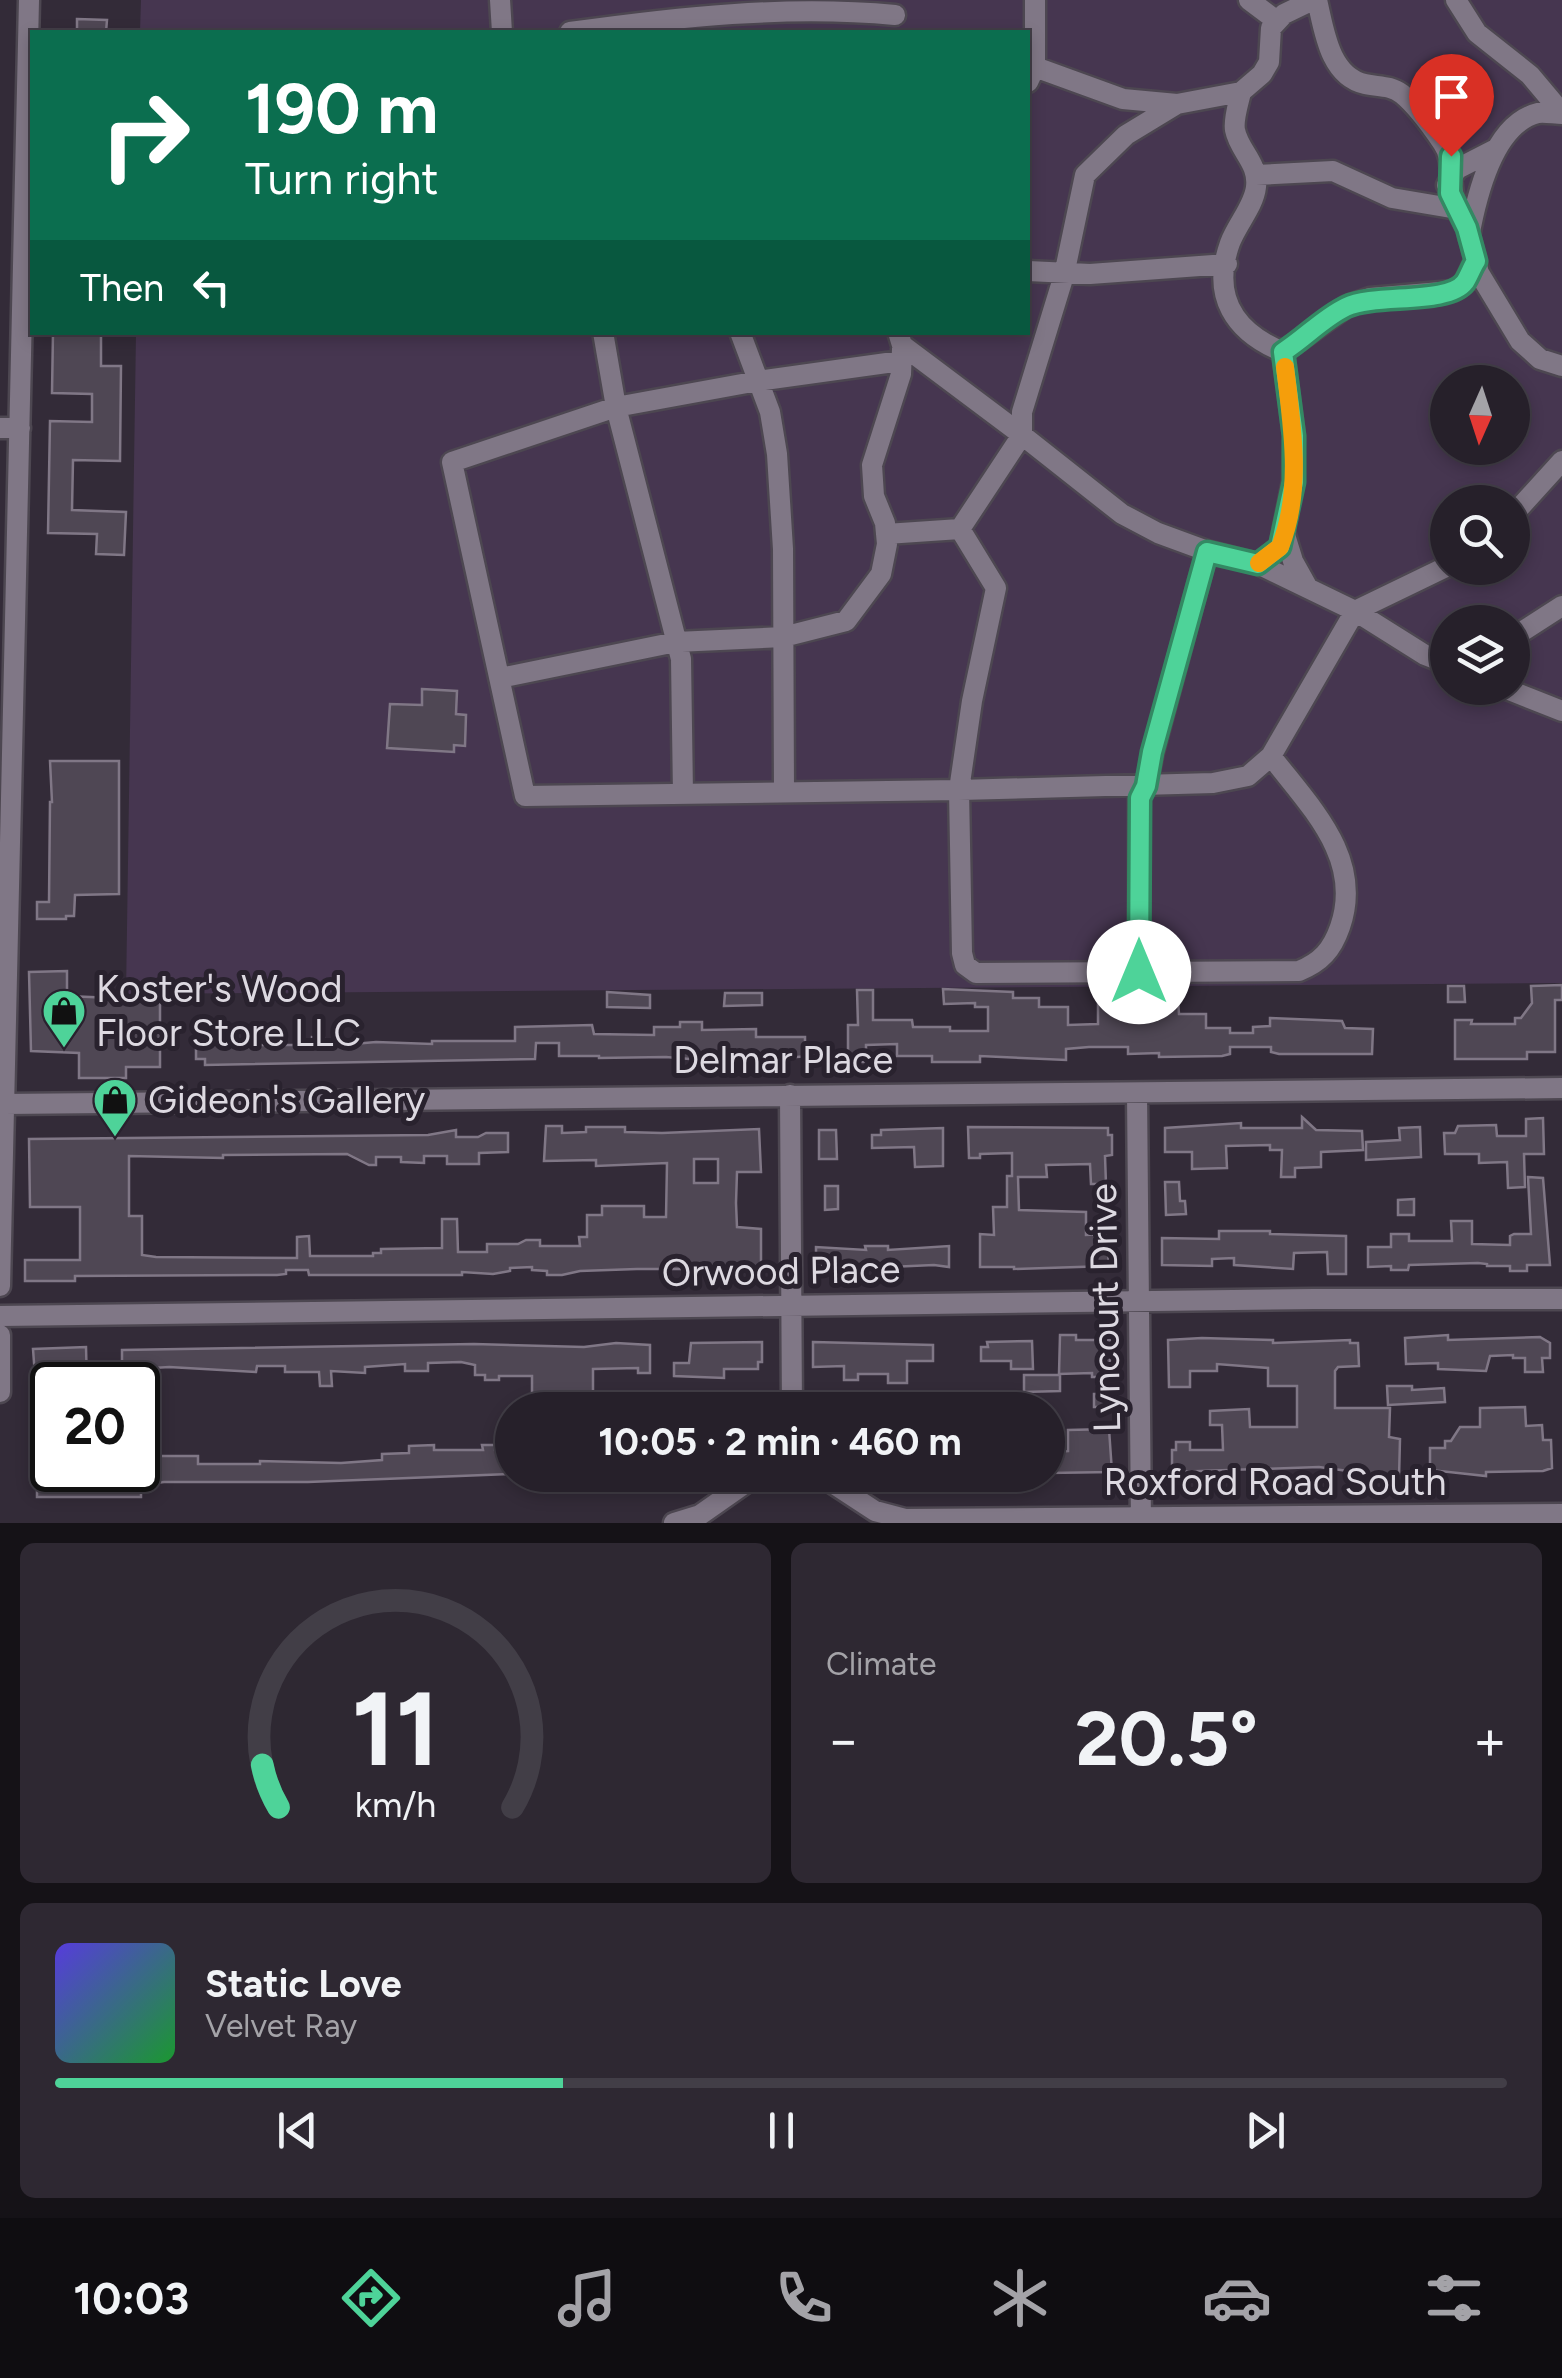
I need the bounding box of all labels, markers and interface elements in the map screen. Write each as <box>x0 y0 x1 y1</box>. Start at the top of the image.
pin <box>1409 54 1494 157</box>
text: 190 m <box>245 66 438 151</box>
icon: arrive <box>1424 69 1479 124</box>
icon: right <box>80 70 210 200</box>
text: Turn right <box>245 151 438 205</box>
icon: left <box>184 260 239 315</box>
text: Then <box>80 265 164 311</box>
north arrow <box>1430 365 1530 465</box>
map controls <box>1430 365 1530 705</box>
button: search <box>1430 485 1530 585</box>
button: layers <box>1430 605 1530 705</box>
position arrow <box>1087 920 1191 1024</box>
place label: Koster's Wood Floor Store LLC <box>96 966 361 1056</box>
shop icon: Koster's Wood Floor Store LLC <box>41 988 87 1049</box>
street label: Delmar Place <box>673 1037 893 1083</box>
shop icon: Gideon's Gallery <box>92 1077 138 1138</box>
place label: Gideon's Gallery <box>148 1077 425 1123</box>
street label: Lyncourt Drive <box>1080 1183 1130 1433</box>
street label: Orwood Place <box>661 1246 901 1296</box>
speed limit sign: 20 <box>30 1362 160 1492</box>
text: 10:05 · 2 min · 460 m <box>598 1419 962 1465</box>
street label: Roxford Road South <box>1103 1459 1447 1505</box>
text: Climate <box>826 1645 937 1683</box>
text: 11 <box>352 1666 439 1791</box>
text: 20.5° <box>1075 1694 1258 1784</box>
text: − <box>826 1707 860 1773</box>
text: + <box>1473 1707 1507 1773</box>
text: km/h <box>355 1783 436 1826</box>
text: Static Love <box>205 1961 402 2007</box>
text: Velvet Ray <box>205 2007 357 2045</box>
icon: previous <box>270 2103 325 2158</box>
icon: pause <box>754 2103 809 2158</box>
icon: next <box>1238 2103 1293 2158</box>
icon: directions <box>336 2263 406 2333</box>
icon: music <box>552 2263 622 2333</box>
icon: phone <box>769 2263 839 2333</box>
icon: climate <box>985 2263 1055 2333</box>
icon: car <box>1202 2263 1272 2333</box>
icon: filters <box>1419 2263 1489 2333</box>
text: 10:03 <box>73 2271 189 2325</box>

